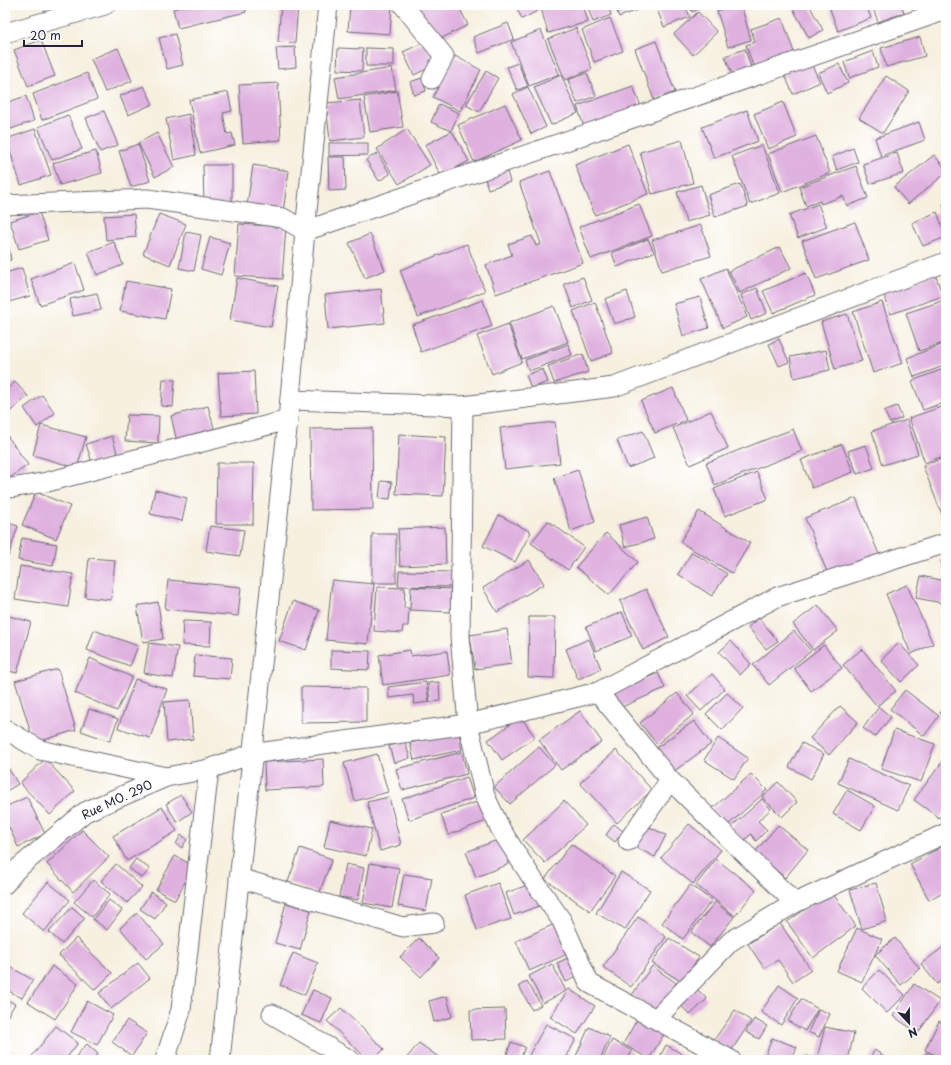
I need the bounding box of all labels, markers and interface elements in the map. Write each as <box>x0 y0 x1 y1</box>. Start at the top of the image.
scale bar <box>24 22 82 48</box>
text: 20 m <box>30 26 61 44</box>
street label: Rue MO. 290 <box>78 775 155 823</box>
north arrow <box>889 1003 929 1043</box>
text: N <box>905 1023 920 1042</box>

